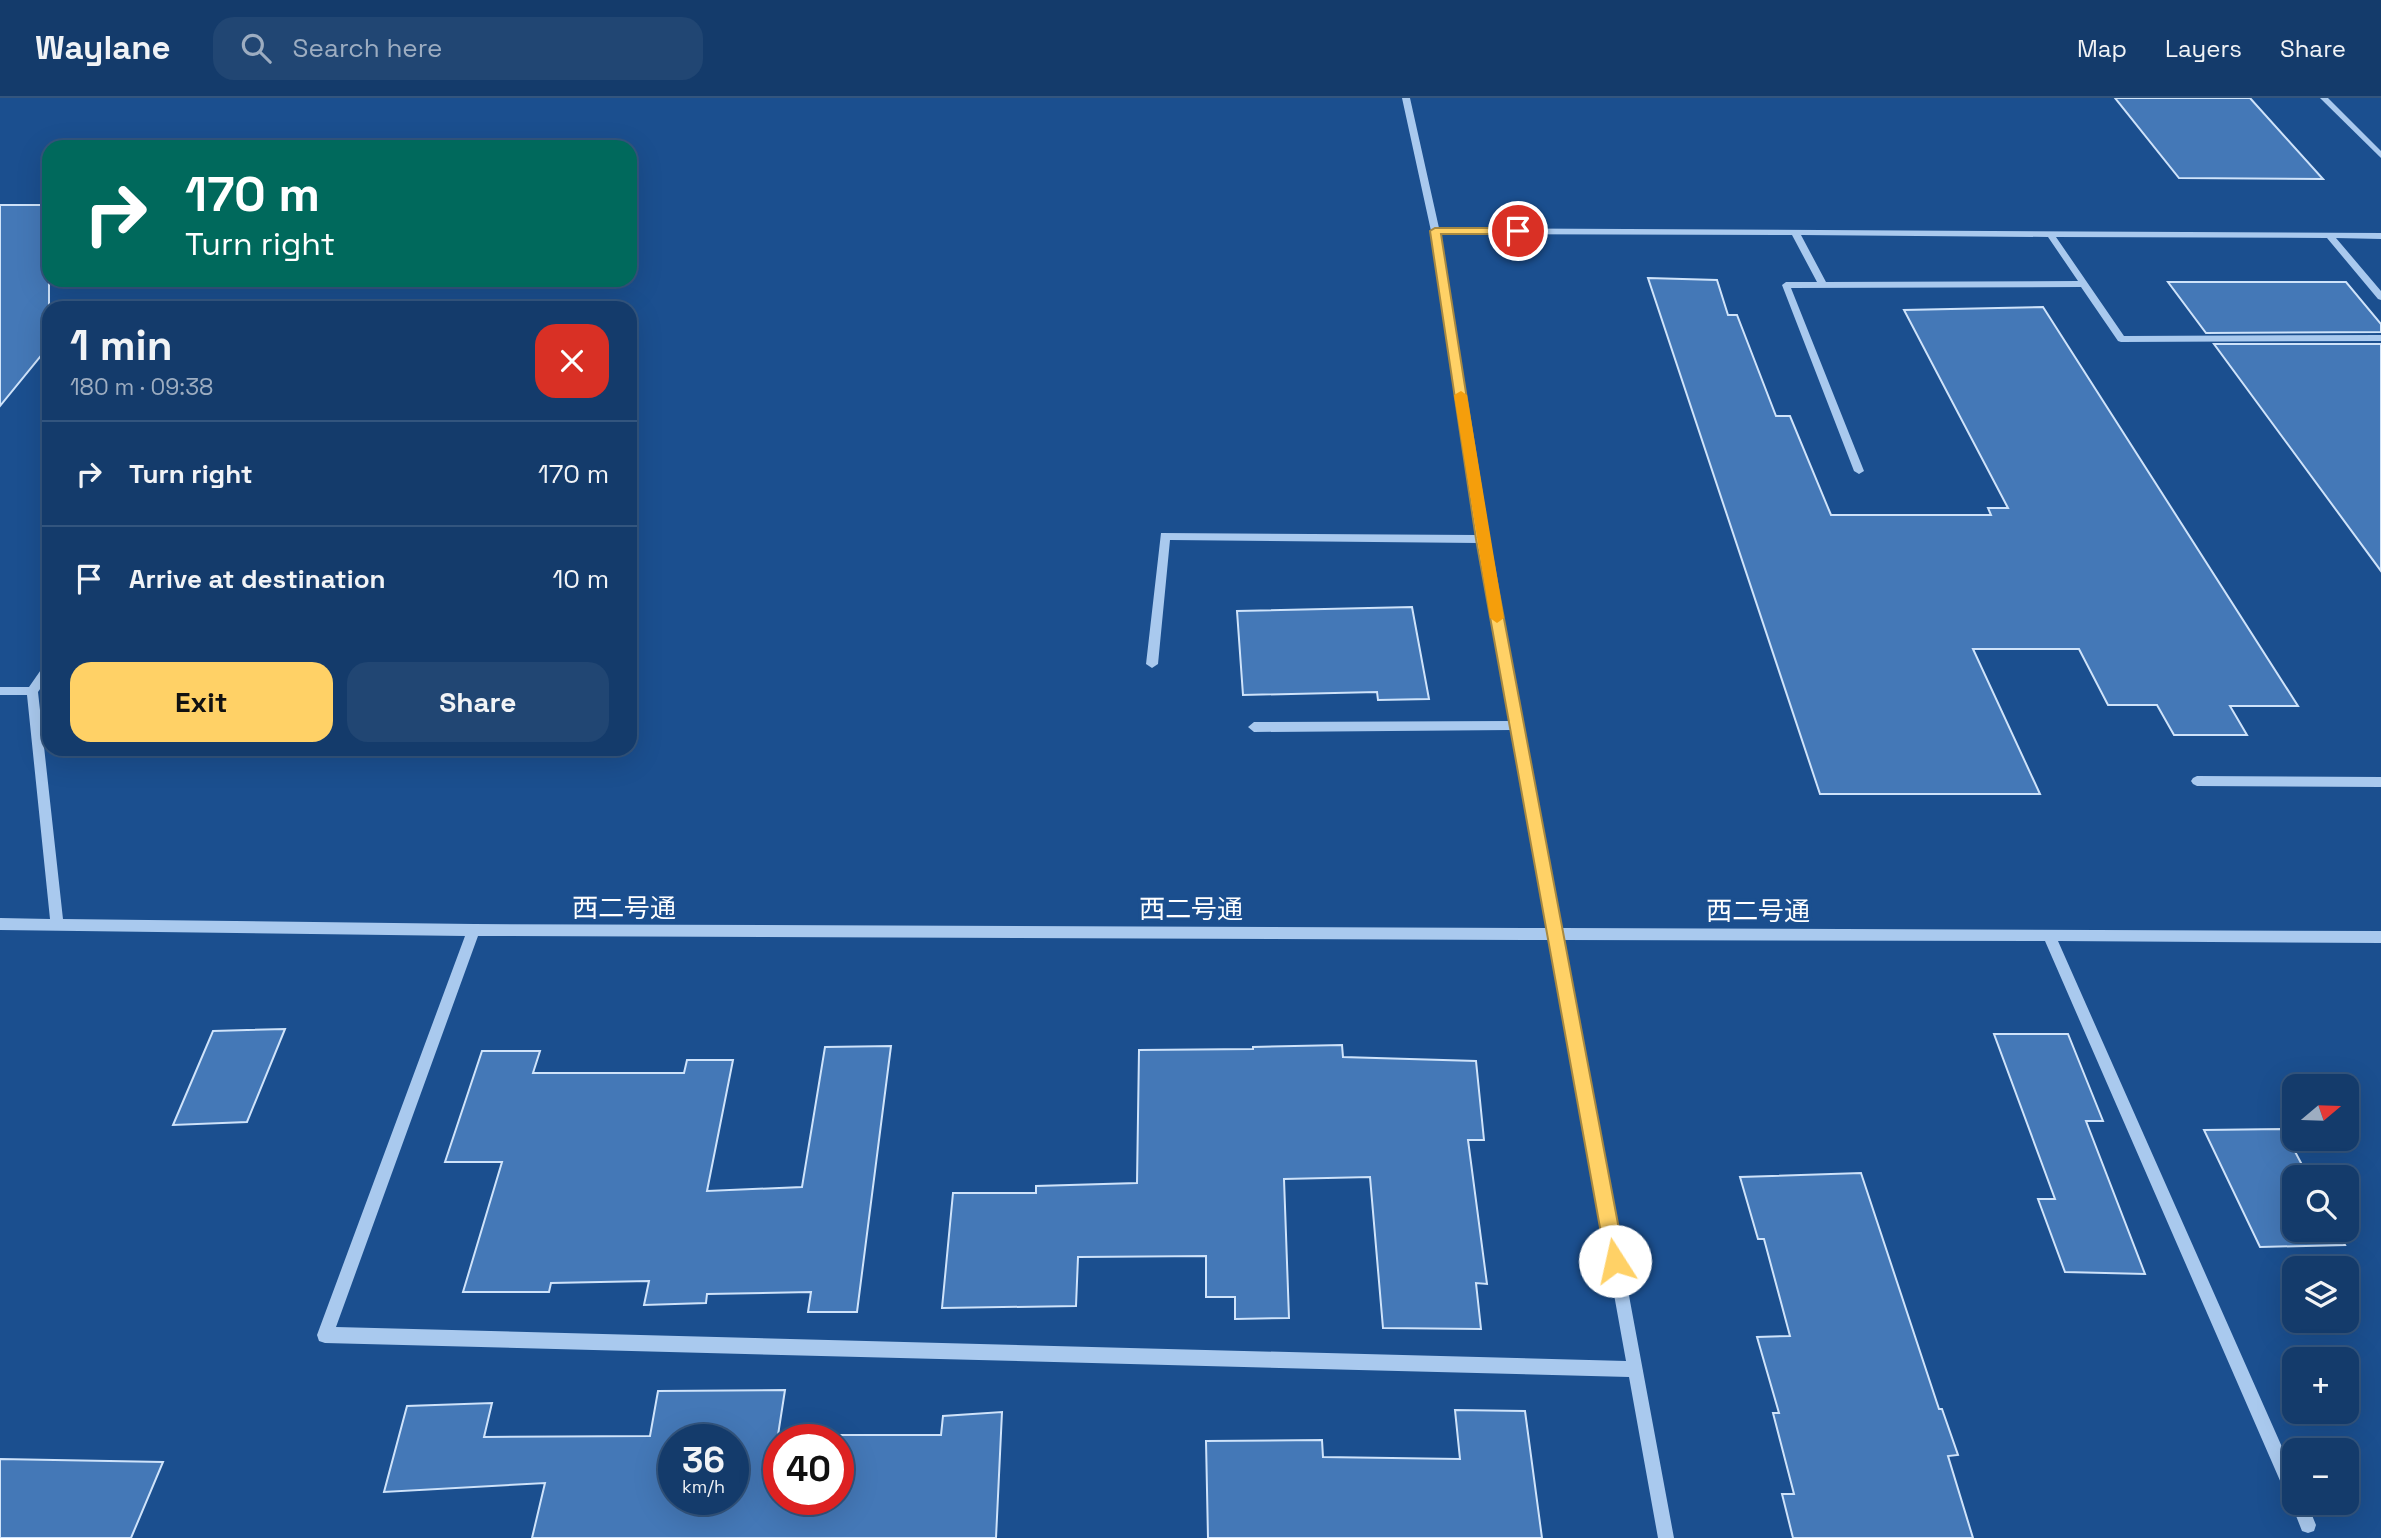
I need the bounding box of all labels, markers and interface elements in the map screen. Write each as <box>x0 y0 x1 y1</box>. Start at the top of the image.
search box <box>213 17 703 80</box>
text: Waylane <box>35 27 171 69</box>
icon: search <box>237 29 275 67</box>
text: Search here <box>293 31 442 65</box>
text: Map <box>2077 33 2127 64</box>
text: Layers <box>2165 33 2242 64</box>
text: Share <box>2280 33 2346 64</box>
text: 170 m <box>185 163 320 225</box>
icon: right <box>70 168 161 259</box>
pin <box>1488 201 1548 261</box>
icon: arrive <box>1499 212 1537 250</box>
text: Turn right <box>185 224 335 264</box>
text: 1 min <box>70 319 173 372</box>
button: close <box>535 324 609 398</box>
text: 180 m · 09:38 <box>70 372 213 402</box>
icon: right <box>70 455 108 493</box>
text: Turn right <box>129 457 253 491</box>
text: 170 m <box>538 457 609 491</box>
icon: arrive <box>70 560 108 598</box>
text: Arrive at destination <box>129 562 386 596</box>
text: 10 m <box>552 562 609 596</box>
button: Exit <box>70 662 333 742</box>
button: Share <box>347 662 609 742</box>
street label: 西二号通 <box>572 891 676 925</box>
street label: 西二号通 <box>1139 892 1243 926</box>
street label: 西二号通 <box>1706 894 1810 928</box>
north arrow <box>2282 1074 2359 1152</box>
map controls <box>2282 1074 2359 1515</box>
button: search <box>2282 1165 2359 1242</box>
position arrow <box>1578 1224 1652 1298</box>
button: layers <box>2282 1256 2359 1333</box>
button: + <box>2282 1347 2359 1424</box>
speed limit sign: 40 <box>763 1424 854 1515</box>
text: 36 <box>682 1438 725 1482</box>
button: − <box>2282 1438 2359 1515</box>
text: km/h <box>682 1475 725 1498</box>

